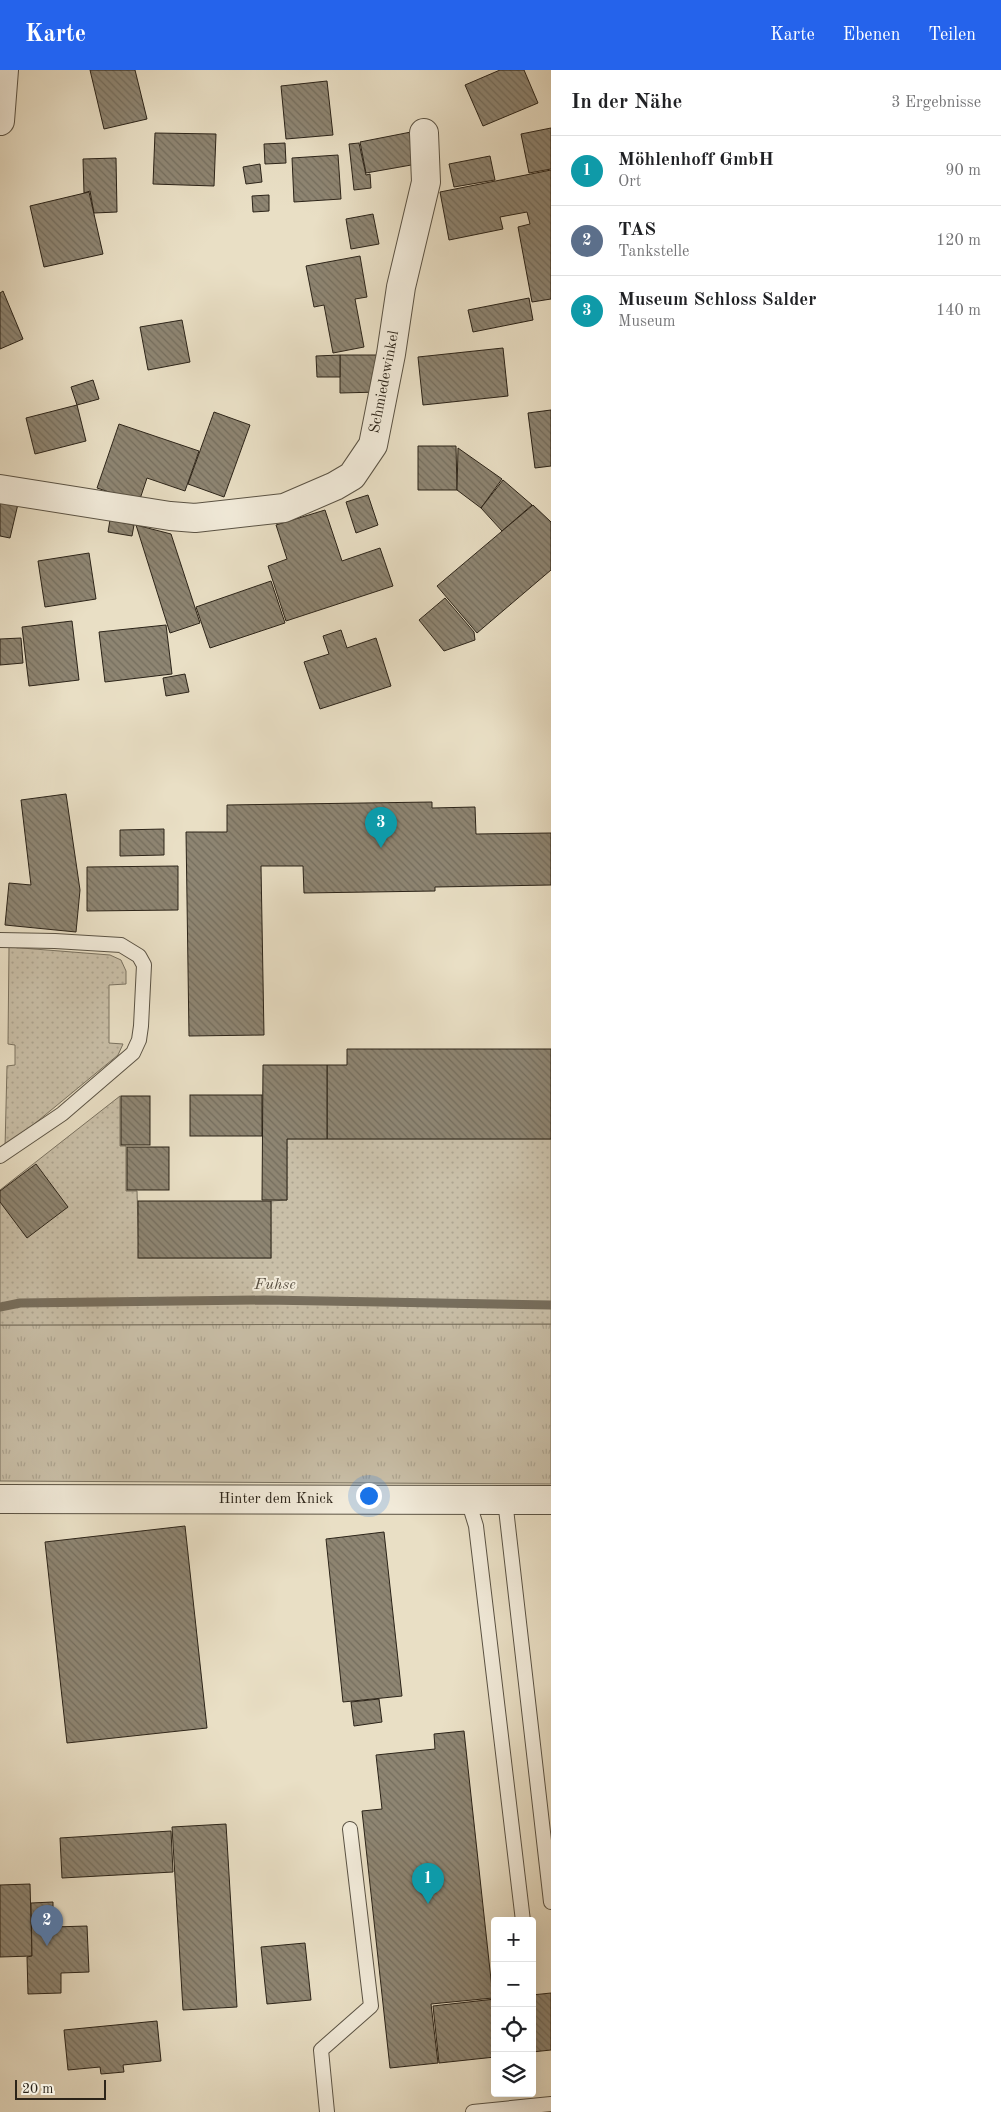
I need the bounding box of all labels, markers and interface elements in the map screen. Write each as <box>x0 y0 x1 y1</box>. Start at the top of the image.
text: Karte <box>25 23 86 47</box>
text: Karte <box>770 26 815 44</box>
text: Ebenen <box>843 26 900 44</box>
text: Teilen <box>928 26 976 44</box>
text: In der Nähe <box>571 92 682 113</box>
text: 3 Ergebnisse <box>891 95 981 111</box>
text: Möhlenhoff GmbH <box>618 151 774 170</box>
text: 1 <box>582 163 592 179</box>
text: 90 m <box>945 163 981 179</box>
text: Ort <box>618 174 641 190</box>
text: TAS <box>618 221 656 240</box>
text: 2 <box>582 233 592 249</box>
text: 120 m <box>936 233 981 249</box>
text: Tankstelle <box>618 244 689 260</box>
text: Museum Schloss Salder <box>618 291 817 310</box>
text: 3 <box>582 303 592 319</box>
text: 140 m <box>936 303 981 319</box>
text: Museum <box>618 314 676 330</box>
street label: Schmiedewinkel <box>368 329 402 435</box>
pin: 3 <box>365 807 397 848</box>
water label: Fuhse <box>253 1277 296 1293</box>
your location <box>356 1483 382 1509</box>
street label: Hinter dem Knick <box>218 1492 334 1507</box>
pin: 1 <box>412 1863 444 1904</box>
pin: 2 <box>31 1905 63 1946</box>
map controls <box>491 1917 536 2097</box>
button: + <box>491 1917 536 1962</box>
button: − <box>491 1962 536 2007</box>
button: locate <box>491 2007 536 2052</box>
button: layers <box>491 2052 536 2097</box>
scale bar <box>15 2077 106 2100</box>
text: 20 m <box>22 2082 53 2096</box>

